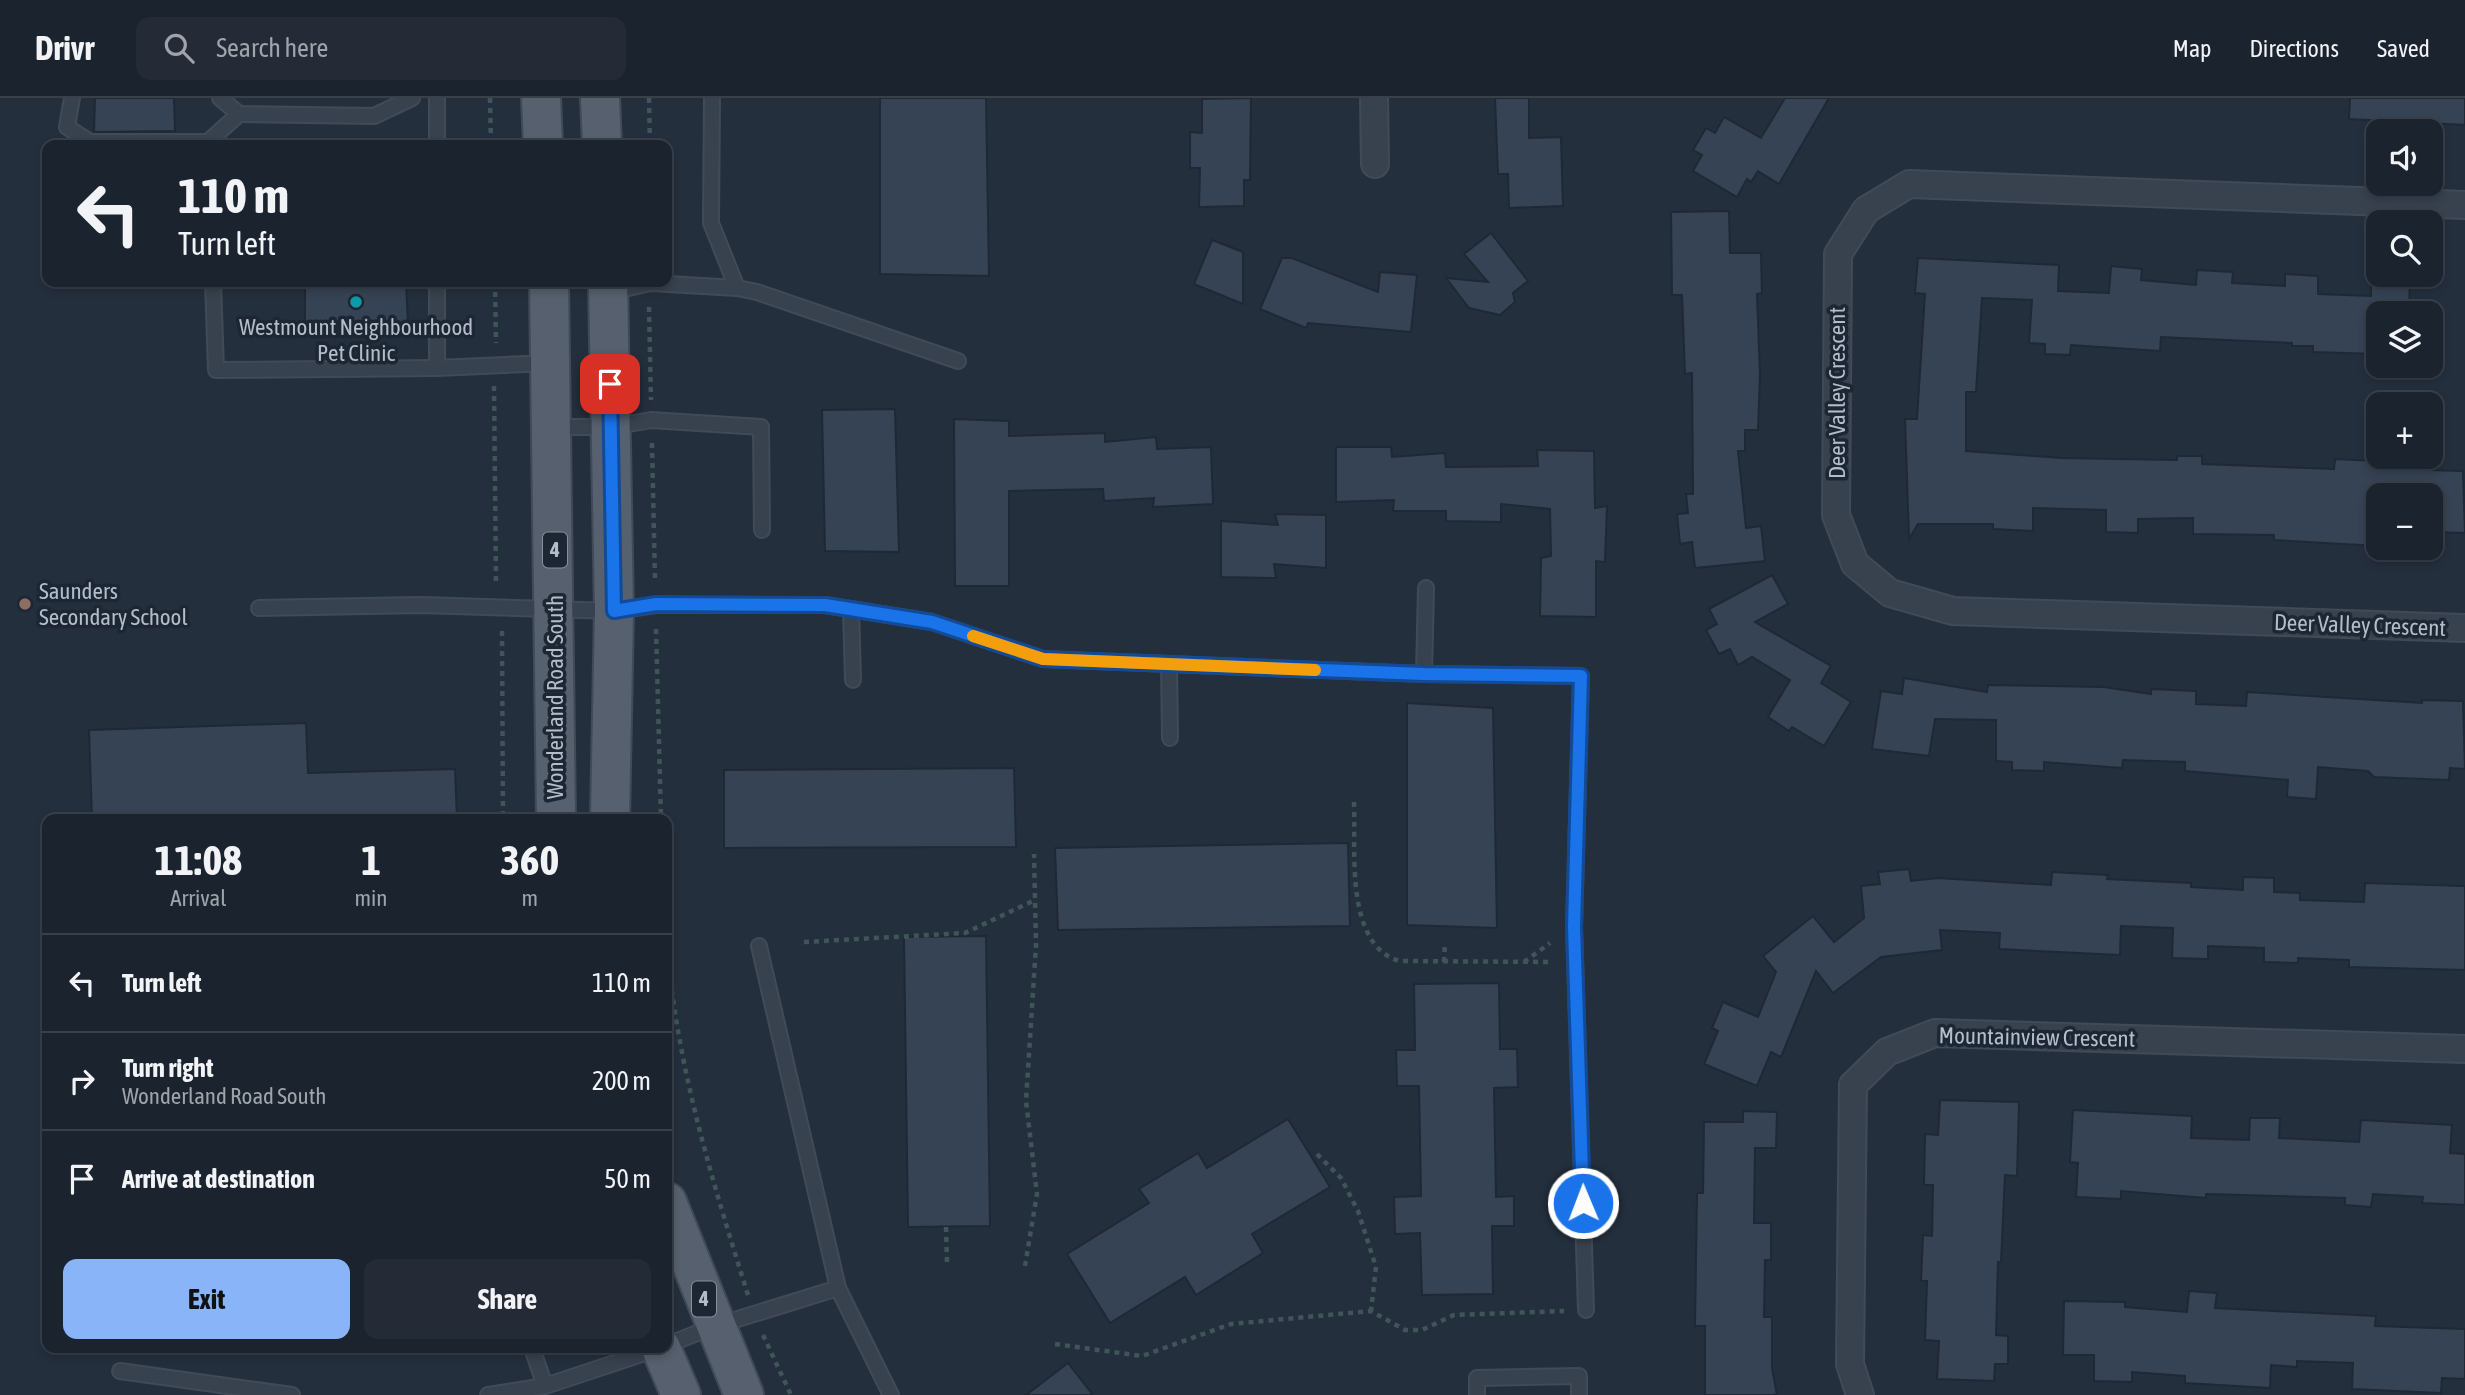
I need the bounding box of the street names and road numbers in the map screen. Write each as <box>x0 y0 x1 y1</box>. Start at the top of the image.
street label: Deer Valley Crescent <box>1824 307 1850 479</box>
road number: 4 <box>543 532 567 568</box>
street label: Wonderland Road South <box>542 595 568 799</box>
street label: Deer Valley Crescent <box>2274 609 2446 641</box>
street label: Mountainview Crescent <box>1939 1022 2135 1052</box>
road number: 4 <box>692 1282 716 1316</box>

